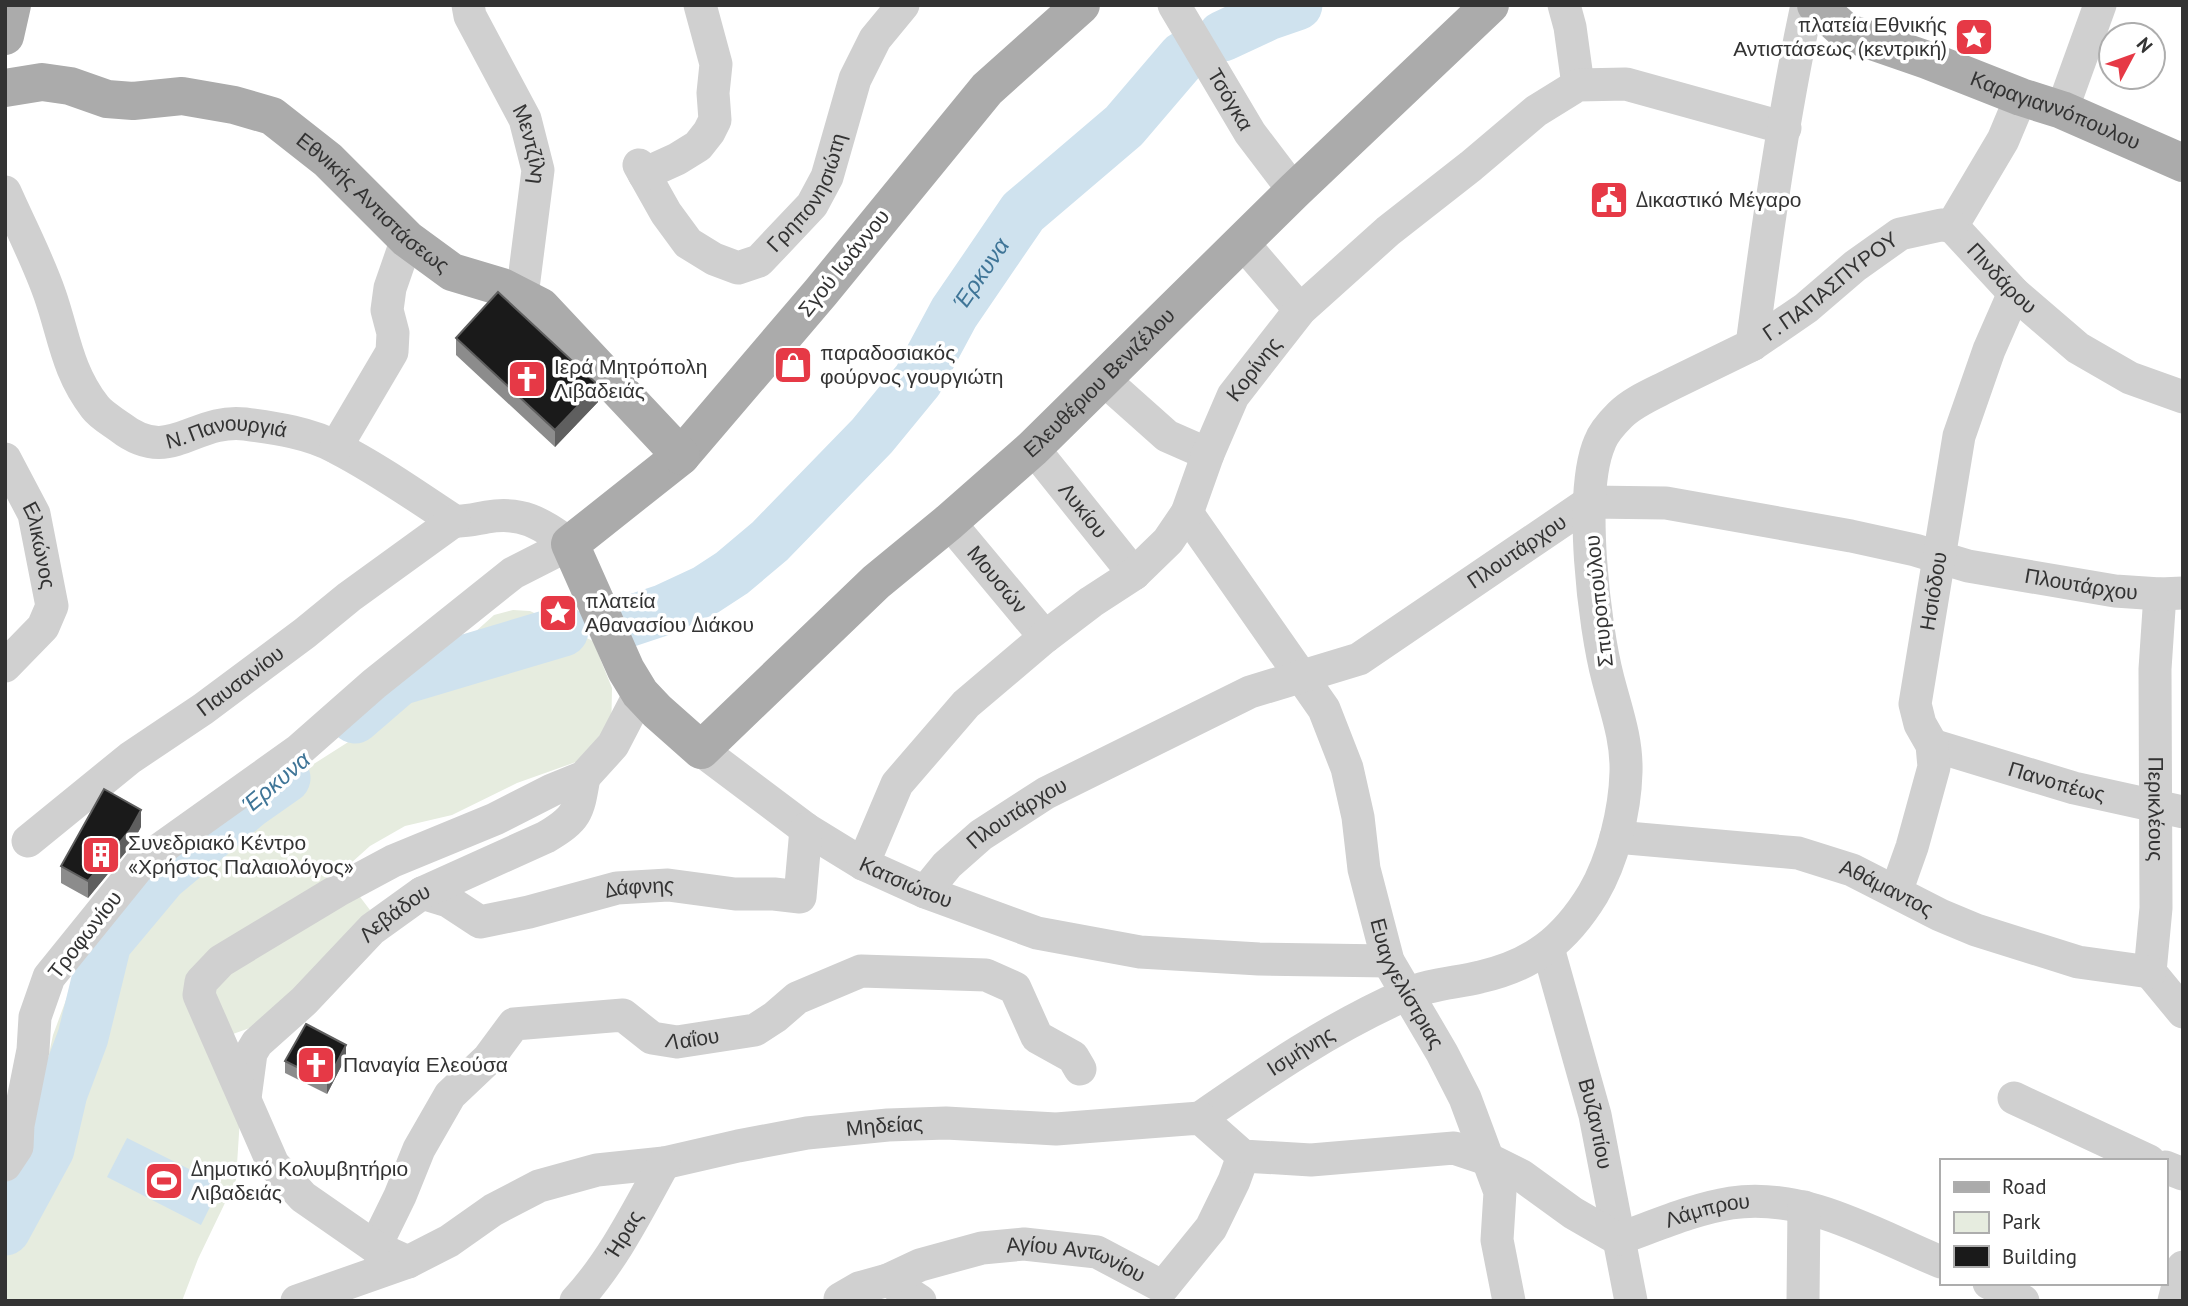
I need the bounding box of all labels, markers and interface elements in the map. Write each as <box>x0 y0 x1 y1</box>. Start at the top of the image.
place label: πλατεία Εθνικής Αντιστάσεως (κεντρική) <box>1733 11 1947 62</box>
place icon: πλατεία Εθνικής Αντιστάσεως (κεντρική) <box>1953 16 1995 58</box>
north arrow <box>2097 21 2167 91</box>
text: N <box>2132 32 2158 57</box>
street label: Τσόγκα <box>1202 63 1260 135</box>
street label: Καραγιαννόπουλου <box>1967 64 2145 156</box>
street label: Μεντζίλη <box>507 99 552 186</box>
street label: Εθνικής Αντιστάσεως <box>291 126 455 279</box>
street label: Γρηπονησιώτη <box>761 130 852 258</box>
public building icon: Δικαστικό Μέγαρο <box>1588 179 1630 221</box>
place label: Δικαστικό Μέγαρο <box>1636 186 1802 213</box>
street label: Σγού Ιωάννου <box>792 203 895 322</box>
street label: Γ. ΠΑΠΑΣΠΥΡΟΥ <box>1757 226 1903 347</box>
water label: Έρκυνα <box>946 231 1016 314</box>
street label: Πινδάρου <box>1961 237 2043 320</box>
street label: Ελευθέριου Βενιζέλου <box>1018 302 1181 463</box>
street label: Κορίνης <box>1220 331 1287 407</box>
place label: παραδοσιακός φούρνος γουργιώτη <box>820 339 1003 390</box>
shop icon: παραδοσιακός φούρνος γουργιώτη <box>772 344 814 386</box>
place label: Ιερά Μητρόπολη Λιβαδειάς <box>554 353 707 404</box>
church icon: Ιερά Μητρόπολη Λιβαδειάς <box>506 358 548 400</box>
street label: Ν. Πανουργιά <box>163 409 289 455</box>
street label: Λυκίου <box>1053 477 1114 543</box>
street label: Ελικώνος <box>17 497 62 591</box>
street label: Πλουτάρχου <box>1462 508 1571 595</box>
street label: Σπυροπούλου <box>1578 534 1619 668</box>
street label: Μουσών <box>961 540 1034 619</box>
street label: Ησιόδου <box>1913 550 1953 632</box>
street label: Πλουτάρχου <box>2023 562 2139 605</box>
place label: πλατεία Αθανασίου Διάκου <box>585 587 754 638</box>
place icon: πλατεία Αθανασίου Διάκου <box>537 592 579 634</box>
street label: Παυσανίου <box>191 639 289 722</box>
water label: Έρκυνα <box>236 744 316 818</box>
street label: Πανοπέως <box>2005 755 2108 807</box>
street label: Περικλέους <box>2142 756 2170 861</box>
street label: Πλουτάρχου <box>960 771 1071 855</box>
place label: Συνεδριακό Κέντρο «Χρήστος Παλαιολόγος» <box>128 829 354 880</box>
building icon: Συνεδριακό Κέντρο «Χρήστος Παλαιολόγος» <box>80 834 122 876</box>
street label: Κατσιώτου <box>855 850 956 914</box>
street label: Αθάμαντος <box>1836 853 1938 922</box>
street label: Δάφνης <box>601 871 676 904</box>
street label: Λεβάδου <box>353 877 434 948</box>
street label: Τροφωνίου <box>42 885 128 984</box>
street label: Ευαγγελίστριας <box>1364 915 1450 1053</box>
street label: Ισμήνης <box>1262 1020 1339 1082</box>
street label: Λαΐου <box>664 1022 721 1055</box>
church icon: Παναγία Ελεούσα <box>295 1044 337 1086</box>
place label: Παναγία Ελεούσα <box>343 1051 508 1078</box>
street label: Βυζαντίου <box>1572 1075 1619 1171</box>
street label: Μηδείας <box>845 1110 924 1142</box>
place label: Δημοτικό Κολυμβητήριο Λιβαδειάς <box>191 1155 408 1206</box>
legend <box>1940 1159 2167 1285</box>
sports icon: Δημοτικό Κολυμβητήριο Λιβαδειάς <box>143 1160 185 1202</box>
text: Road <box>2002 1173 2046 1200</box>
street label: Λάμπρου <box>1661 1187 1751 1234</box>
street label: Ήρας <box>598 1205 648 1265</box>
text: Park <box>2002 1208 2041 1235</box>
street label: Αγίου Αντωνίου <box>1005 1230 1150 1288</box>
text: Building <box>2002 1243 2077 1270</box>

